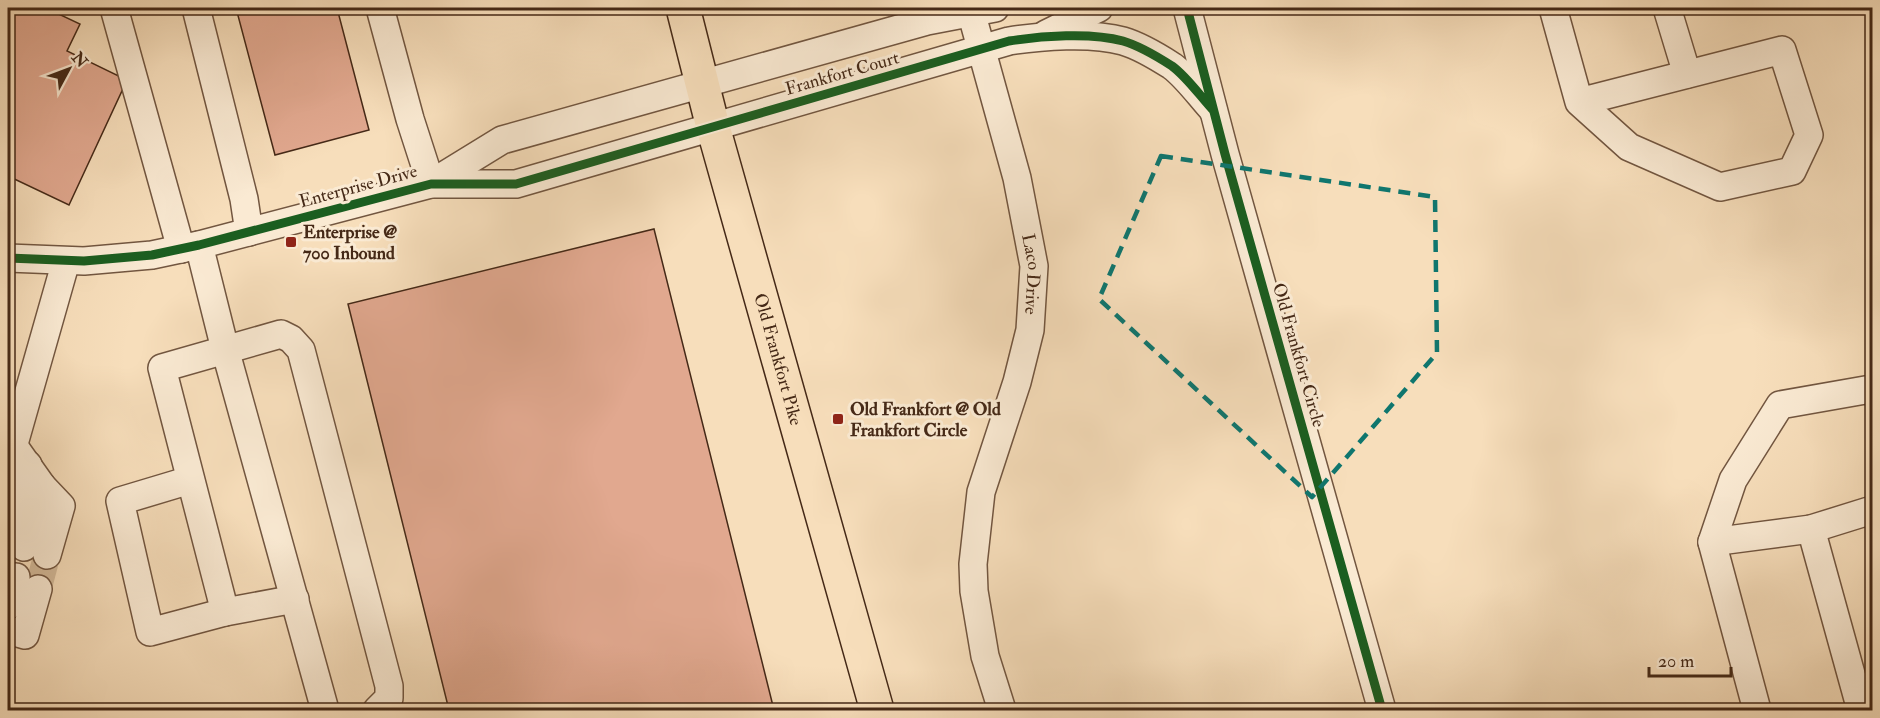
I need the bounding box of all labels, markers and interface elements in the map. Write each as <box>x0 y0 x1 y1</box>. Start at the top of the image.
north arrow <box>39 39 99 99</box>
street label: Frankfort Court <box>783 46 902 101</box>
text: N <box>67 47 92 72</box>
street label: Enterprise Drive <box>297 160 420 213</box>
place label: Enterprise @ 700 Inbound <box>303 221 397 265</box>
street label: Laco Drive <box>1016 232 1046 316</box>
marker: Enterprise @ 700 Inbound <box>284 235 298 249</box>
street label: Old Frankfort Circle <box>1267 280 1330 430</box>
street label: Old Frankfort Pike <box>748 291 808 429</box>
place label: Old Frankfort @ Old Frankfort Circle <box>850 398 1001 442</box>
marker: Old Frankfort @ Old Frankfort Circle <box>831 412 845 426</box>
scale bar <box>1649 640 1732 678</box>
text: 20 m <box>1658 650 1694 673</box>

